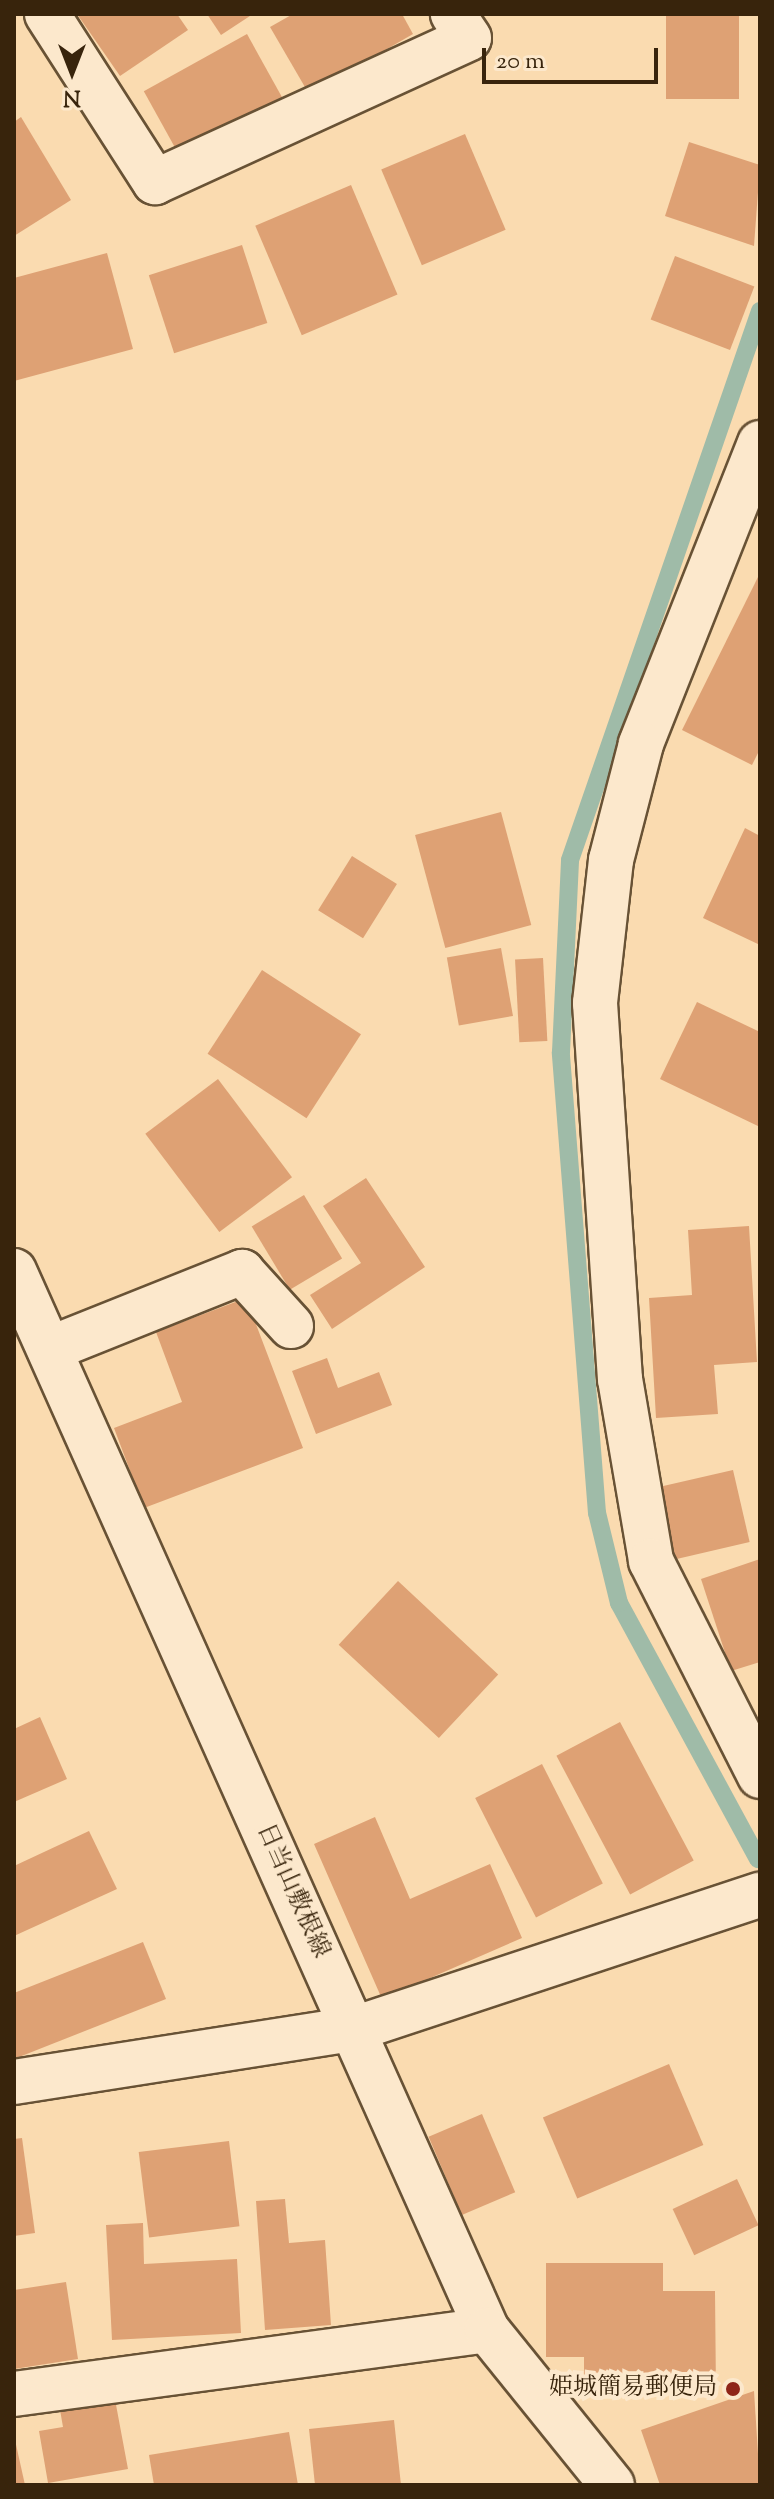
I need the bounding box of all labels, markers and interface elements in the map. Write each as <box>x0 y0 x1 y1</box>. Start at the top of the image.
north arrow <box>32 32 112 112</box>
scale bar <box>486 32 662 82</box>
text: 20 m <box>496 45 545 79</box>
text: N <box>63 80 81 112</box>
street label: 日当山敷根線 <box>250 1819 334 1963</box>
place label: 姫城簡易郵便局 <box>549 2375 717 2403</box>
marker: 姫城簡易郵便局 <box>724 2380 742 2398</box>

